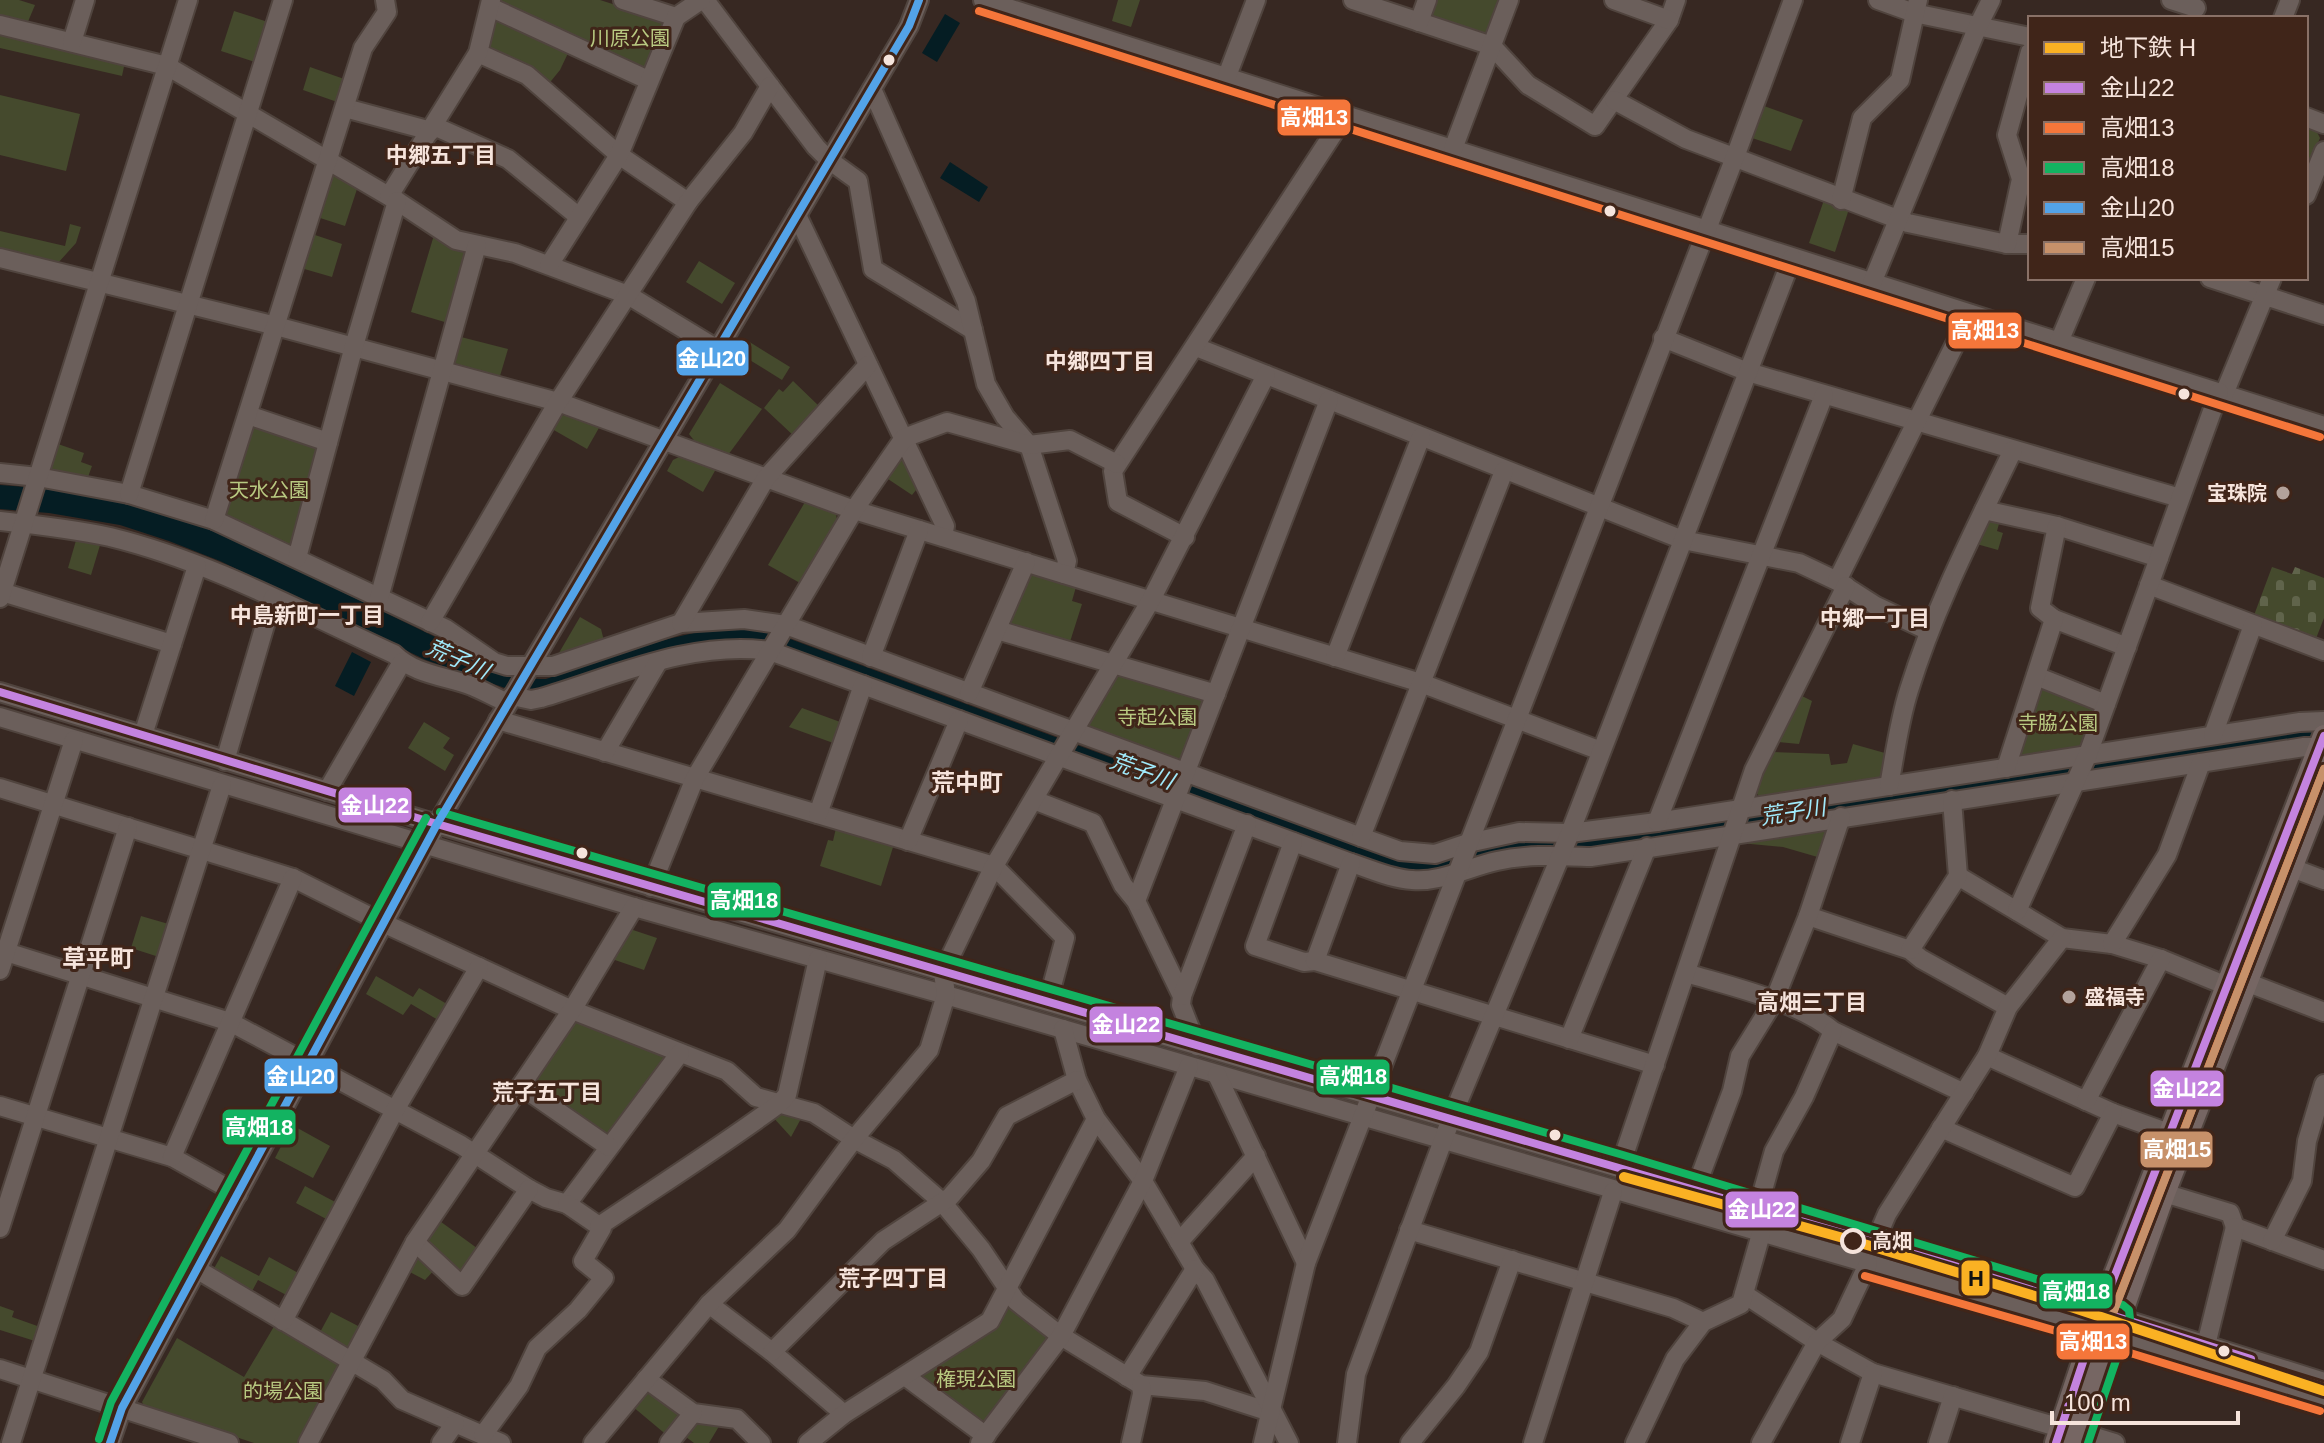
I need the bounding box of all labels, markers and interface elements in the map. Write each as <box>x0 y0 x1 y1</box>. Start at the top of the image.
legend <box>2028 16 2308 280</box>
park label: 川原公園 <box>590 27 670 49</box>
text: 地下鉄 H <box>2100 34 2196 61</box>
unlabelled marker <box>881 52 897 68</box>
text: 金山22 <box>2100 74 2175 101</box>
line badge: 高畑13 <box>1276 98 1352 137</box>
text: 高畑13 <box>1280 105 1348 130</box>
text: 高畑13 <box>2100 114 2175 141</box>
district label: 中郷五丁目 <box>386 143 496 168</box>
text: 高畑18 <box>2100 154 2175 181</box>
text: 金山20 <box>2100 194 2175 221</box>
unlabelled marker <box>1602 203 1618 219</box>
text: 高畑15 <box>2100 234 2175 261</box>
line badge: 高畑13 <box>1947 311 2023 350</box>
text: 高畑13 <box>1951 318 2019 343</box>
line badge: 金山20 <box>675 339 750 377</box>
text: 金山20 <box>678 346 746 371</box>
district label: 中郷四丁目 <box>1045 349 1155 374</box>
unlabelled marker <box>2176 386 2192 402</box>
park label: 天水公園 <box>229 479 309 501</box>
place label: 宝珠院 <box>2207 482 2267 504</box>
marker: 宝珠院 <box>2274 484 2292 502</box>
district label: 中島新町一丁目 <box>230 603 384 628</box>
district label: 中郷一丁目 <box>1820 606 1930 631</box>
water label: 荒子川 <box>423 634 495 685</box>
park label: 寺起公園 <box>1117 706 1197 728</box>
park label: 寺脇公園 <box>2018 712 2098 734</box>
water label: 荒子川 <box>1107 748 1179 795</box>
district label: 荒中町 <box>931 769 1003 796</box>
line badge: 金山22 <box>337 786 413 824</box>
text: 金山22 <box>341 793 409 818</box>
water label: 荒子川 <box>1758 794 1830 830</box>
unlabelled marker <box>574 845 590 861</box>
line badge: 高畑18 <box>706 881 782 919</box>
text: 高畑18 <box>710 888 778 913</box>
district label: 草平町 <box>62 945 134 972</box>
place label: 盛福寺 <box>2085 986 2145 1008</box>
marker: 盛福寺 <box>2060 988 2078 1006</box>
district label: 高畑三丁目 <box>1757 990 1867 1015</box>
line badge: 金山22 <box>1088 1005 1164 1044</box>
text: 金山22 <box>1092 1012 1160 1037</box>
line badge: 金山20 <box>263 1057 339 1095</box>
line badge: 高畑18 <box>1315 1058 1391 1096</box>
text: 金山20 <box>267 1064 335 1089</box>
text: 高畑18 <box>1319 1064 1387 1089</box>
line badge: 金山22 <box>2149 1069 2225 1108</box>
text: 金山22 <box>2153 1076 2221 1101</box>
district label: 荒子五丁目 <box>492 1080 602 1105</box>
line badge: 高畑18 <box>221 1108 297 1146</box>
text: 高畑18 <box>225 1115 293 1140</box>
unlabelled marker <box>1547 1127 1563 1143</box>
line badge: 高畑15 <box>2139 1130 2214 1169</box>
text: 高畑15 <box>2143 1137 2211 1162</box>
line badge: 金山22 <box>1724 1190 1800 1229</box>
text: 金山22 <box>1728 1197 1796 1222</box>
marker: 高畑 <box>1841 1229 1865 1253</box>
place label: 高畑 <box>1872 1230 1912 1252</box>
line badge: H <box>1960 1259 1991 1297</box>
district label: 荒子四丁目 <box>838 1266 948 1291</box>
text: H <box>1968 1266 1984 1291</box>
line badge: 高畑18 <box>2038 1272 2114 1310</box>
text: 高畑18 <box>2042 1279 2110 1304</box>
line badge: 高畑13 <box>2055 1322 2131 1361</box>
text: 高畑13 <box>2059 1329 2127 1354</box>
unlabelled marker <box>2216 1343 2232 1359</box>
park label: 権現公園 <box>936 1368 1016 1390</box>
scale bar <box>2052 1375 2238 1425</box>
park label: 的場公園 <box>243 1380 323 1402</box>
text: 100 m <box>2064 1389 2131 1416</box>

